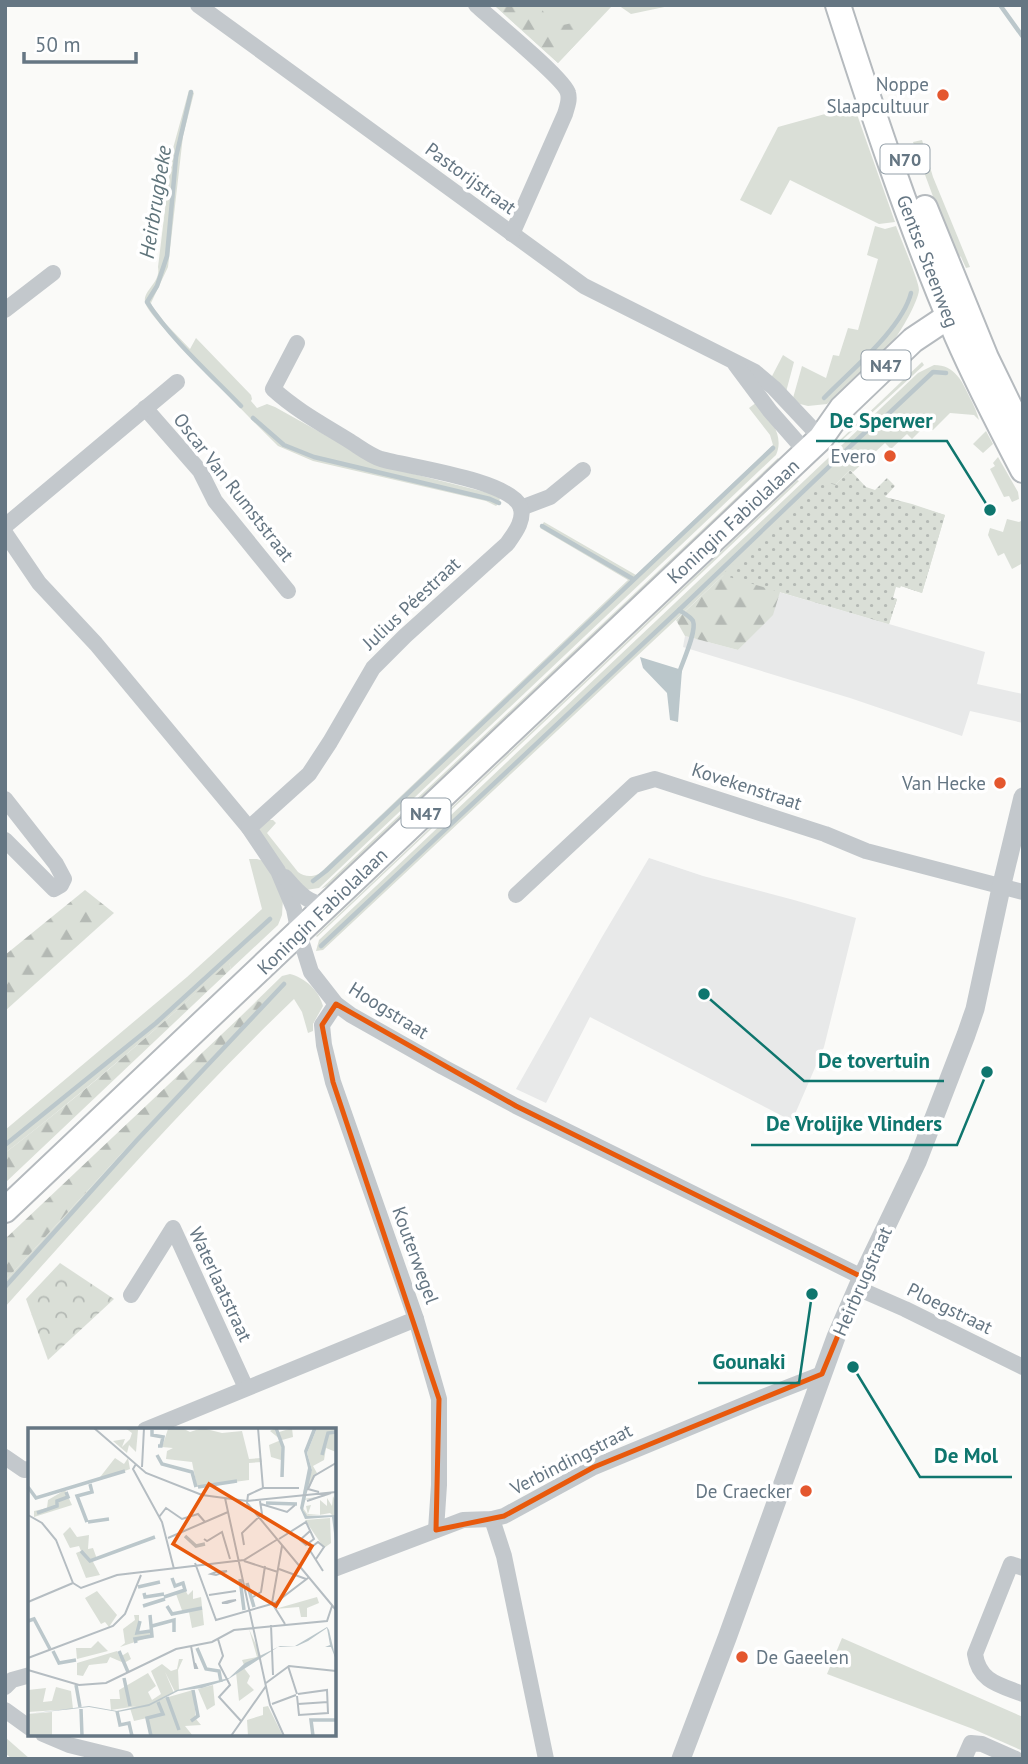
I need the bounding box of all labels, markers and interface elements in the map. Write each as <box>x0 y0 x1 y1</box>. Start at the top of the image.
scale bar <box>24 21 136 65</box>
text: 50 m <box>35 31 81 58</box>
place label: Noppe Slaapcultuur <box>826 72 930 118</box>
marker: Noppe Slaapcultuur <box>935 87 951 103</box>
street label: Pastorijstraat <box>421 137 522 219</box>
water label: Heirbrugbeke <box>133 143 177 260</box>
road number: N70 <box>880 144 930 174</box>
street label: Gentse Steenweg <box>892 191 964 331</box>
road number: N47 <box>862 351 910 380</box>
callout: De Sperwer <box>816 399 947 441</box>
text: De Sperwer <box>829 407 933 434</box>
street label: Oscar Van Rumststraat <box>168 408 300 567</box>
place label: Evero <box>831 444 876 468</box>
marker: Evero <box>882 448 898 464</box>
street label: Koningin Fabiolalaan <box>662 454 804 588</box>
street label: Julius Péestraat <box>356 551 465 655</box>
street label: Kovekenstraat <box>689 757 806 815</box>
place label: Van Hecke <box>901 771 986 795</box>
marker: Van Hecke <box>992 775 1008 791</box>
road number: N47 <box>402 798 450 828</box>
street label: Koningin Fabiolalaan <box>252 843 392 979</box>
street label: Hoogstraat <box>345 976 434 1044</box>
callout: De tovertuin <box>804 1039 944 1081</box>
text: De tovertuin <box>818 1047 930 1074</box>
callout: De Vrolijke Vlinders <box>751 1103 957 1145</box>
text: De Vrolijke Vlinders <box>766 1110 942 1137</box>
street label: Kouterwegel <box>387 1203 445 1307</box>
street label: Heirbrugstraat <box>827 1222 897 1339</box>
street label: Waterlaatstraat <box>184 1223 258 1346</box>
street label: Ploegstraat <box>903 1277 997 1339</box>
callout: Gounaki <box>698 1341 799 1383</box>
text: Gounaki <box>712 1348 786 1375</box>
street label: Verbindingstraat <box>505 1418 636 1500</box>
inset map <box>28 1428 336 1736</box>
callout: De Mol <box>920 1435 1012 1477</box>
text: De Mol <box>934 1442 999 1469</box>
place label: De Craecker <box>695 1479 793 1503</box>
marker: De Craecker <box>798 1483 814 1499</box>
place label: De Gaeelen <box>756 1645 849 1669</box>
marker: De Gaeelen <box>734 1649 750 1665</box>

